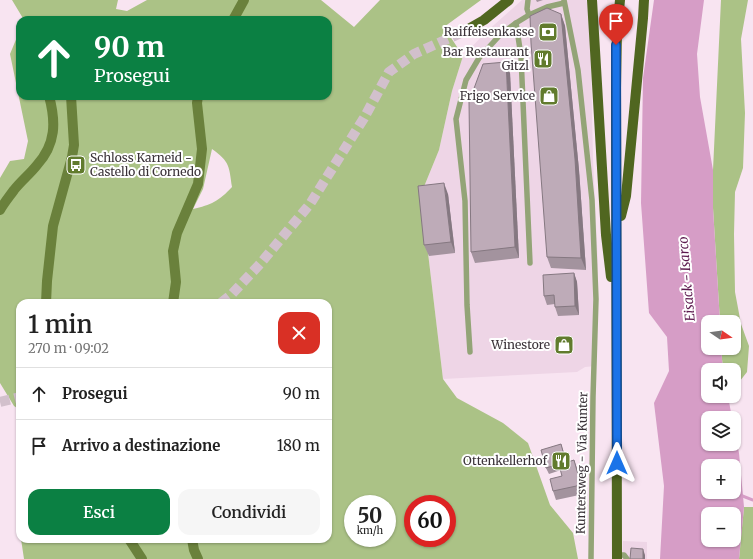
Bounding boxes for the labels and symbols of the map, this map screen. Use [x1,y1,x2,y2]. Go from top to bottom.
pin [599,4,633,45]
bank icon: Raiffeisenkasse [537,21,559,43]
place label: Raiffeisenkasse [444,24,534,39]
place label: Bar Restaurant Gitzl [443,44,529,73]
restaurant icon: Bar Restaurant Gitzl [532,48,554,70]
shop icon: Frigo Service [538,85,560,107]
place label: Frigo Service [460,88,535,103]
place label: Schloss Karneid - Castello di Cornedo [90,150,201,179]
bus stop icon: Schloss Karneid - Castello di Cornedo [65,154,87,176]
water label: Eisack - Isarco [674,236,699,322]
north arrow [701,315,741,355]
shop icon: Winestore [553,334,575,356]
place label: Winestore [490,337,550,352]
street label: Kuntersweg - Via Kunter [573,391,590,534]
position arrow [596,442,638,484]
restaurant icon: Ottenkellerhof [550,450,572,472]
place label: Ottenkellerhof [463,453,547,468]
speed limit sign: 60 [404,495,456,547]

